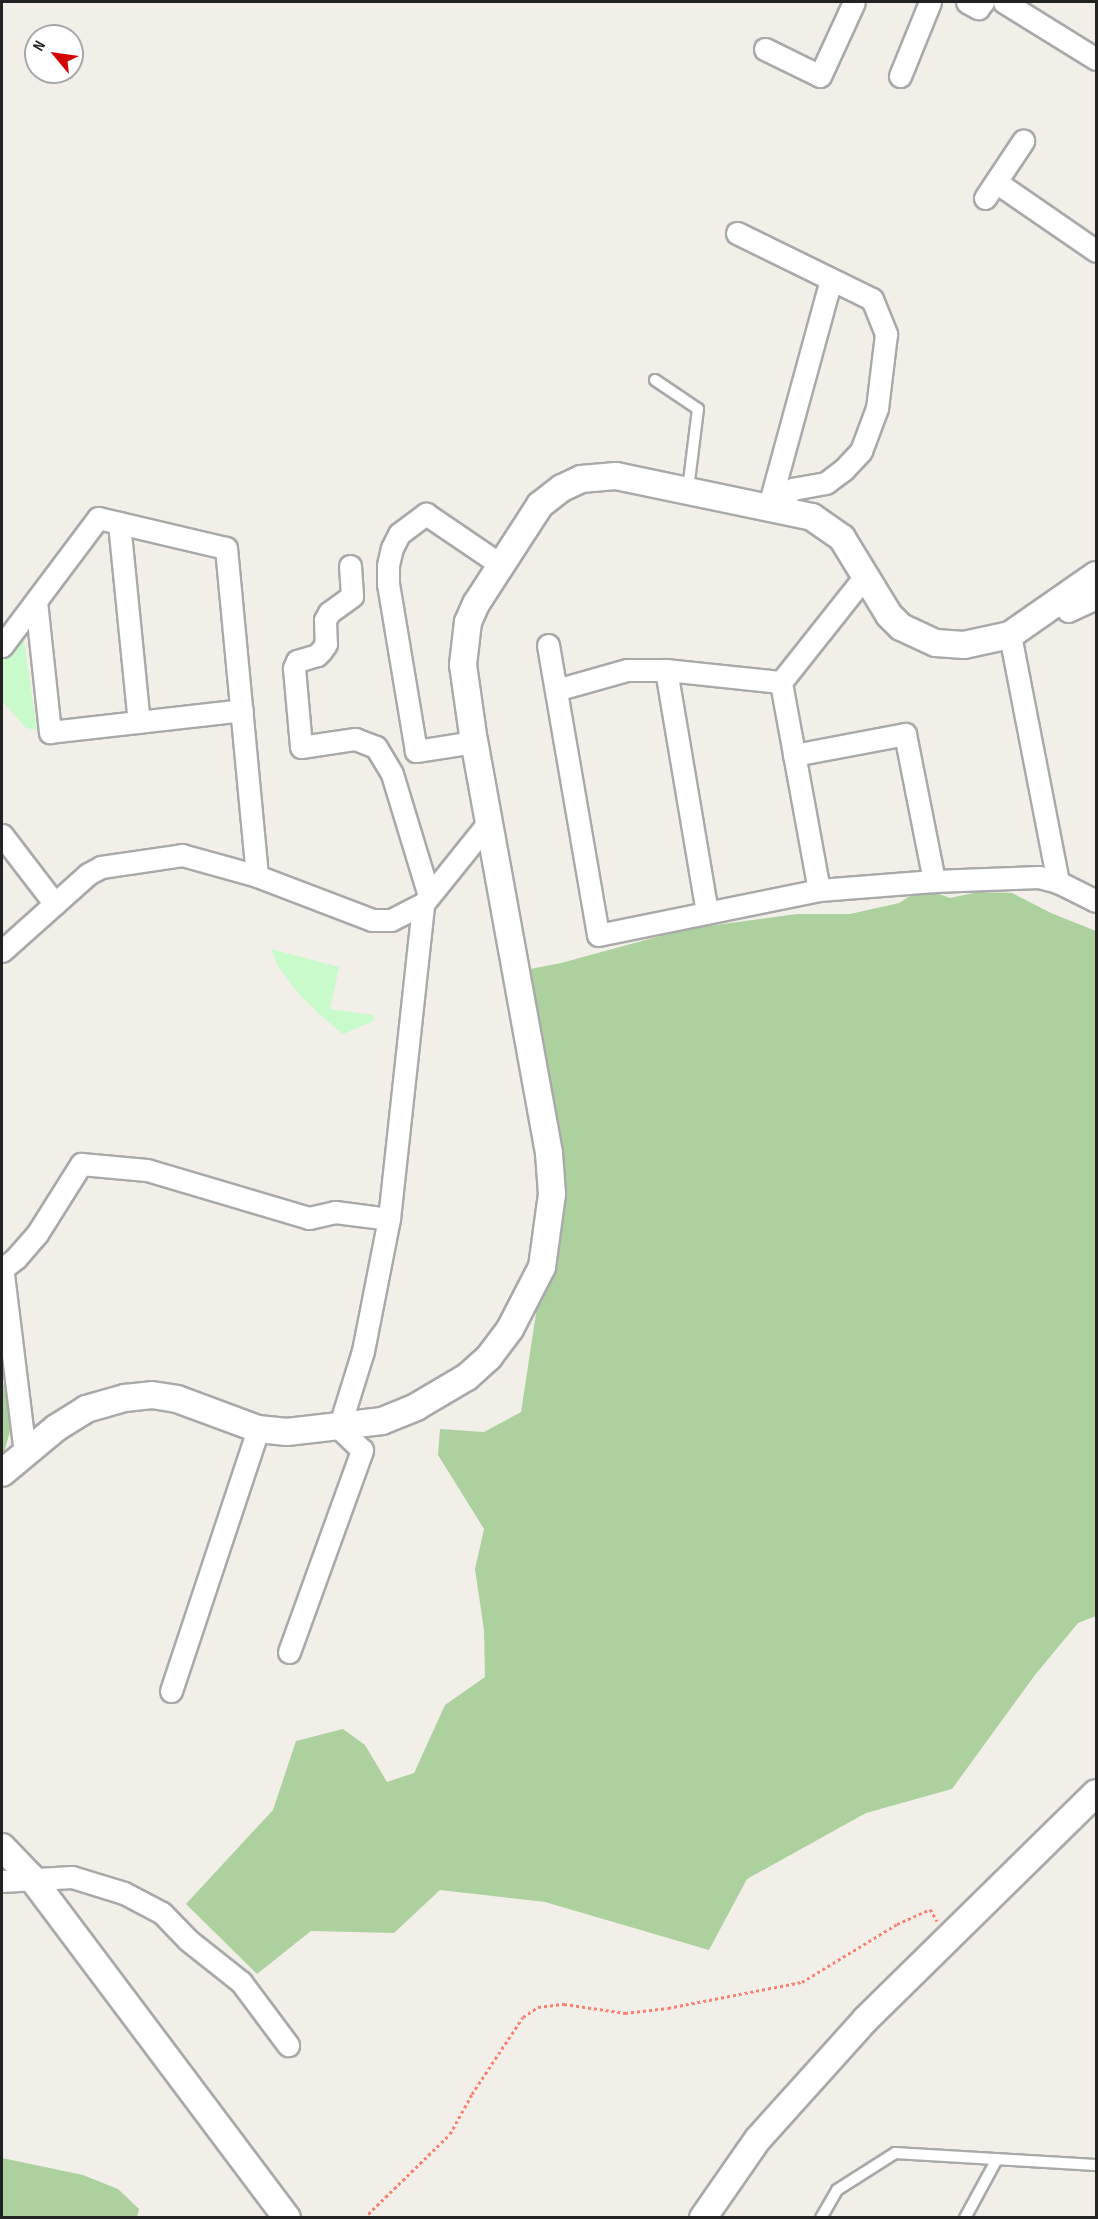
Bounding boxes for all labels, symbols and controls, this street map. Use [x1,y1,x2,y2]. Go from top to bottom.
north arrow [24,24,84,84]
text: N [29,38,50,54]

